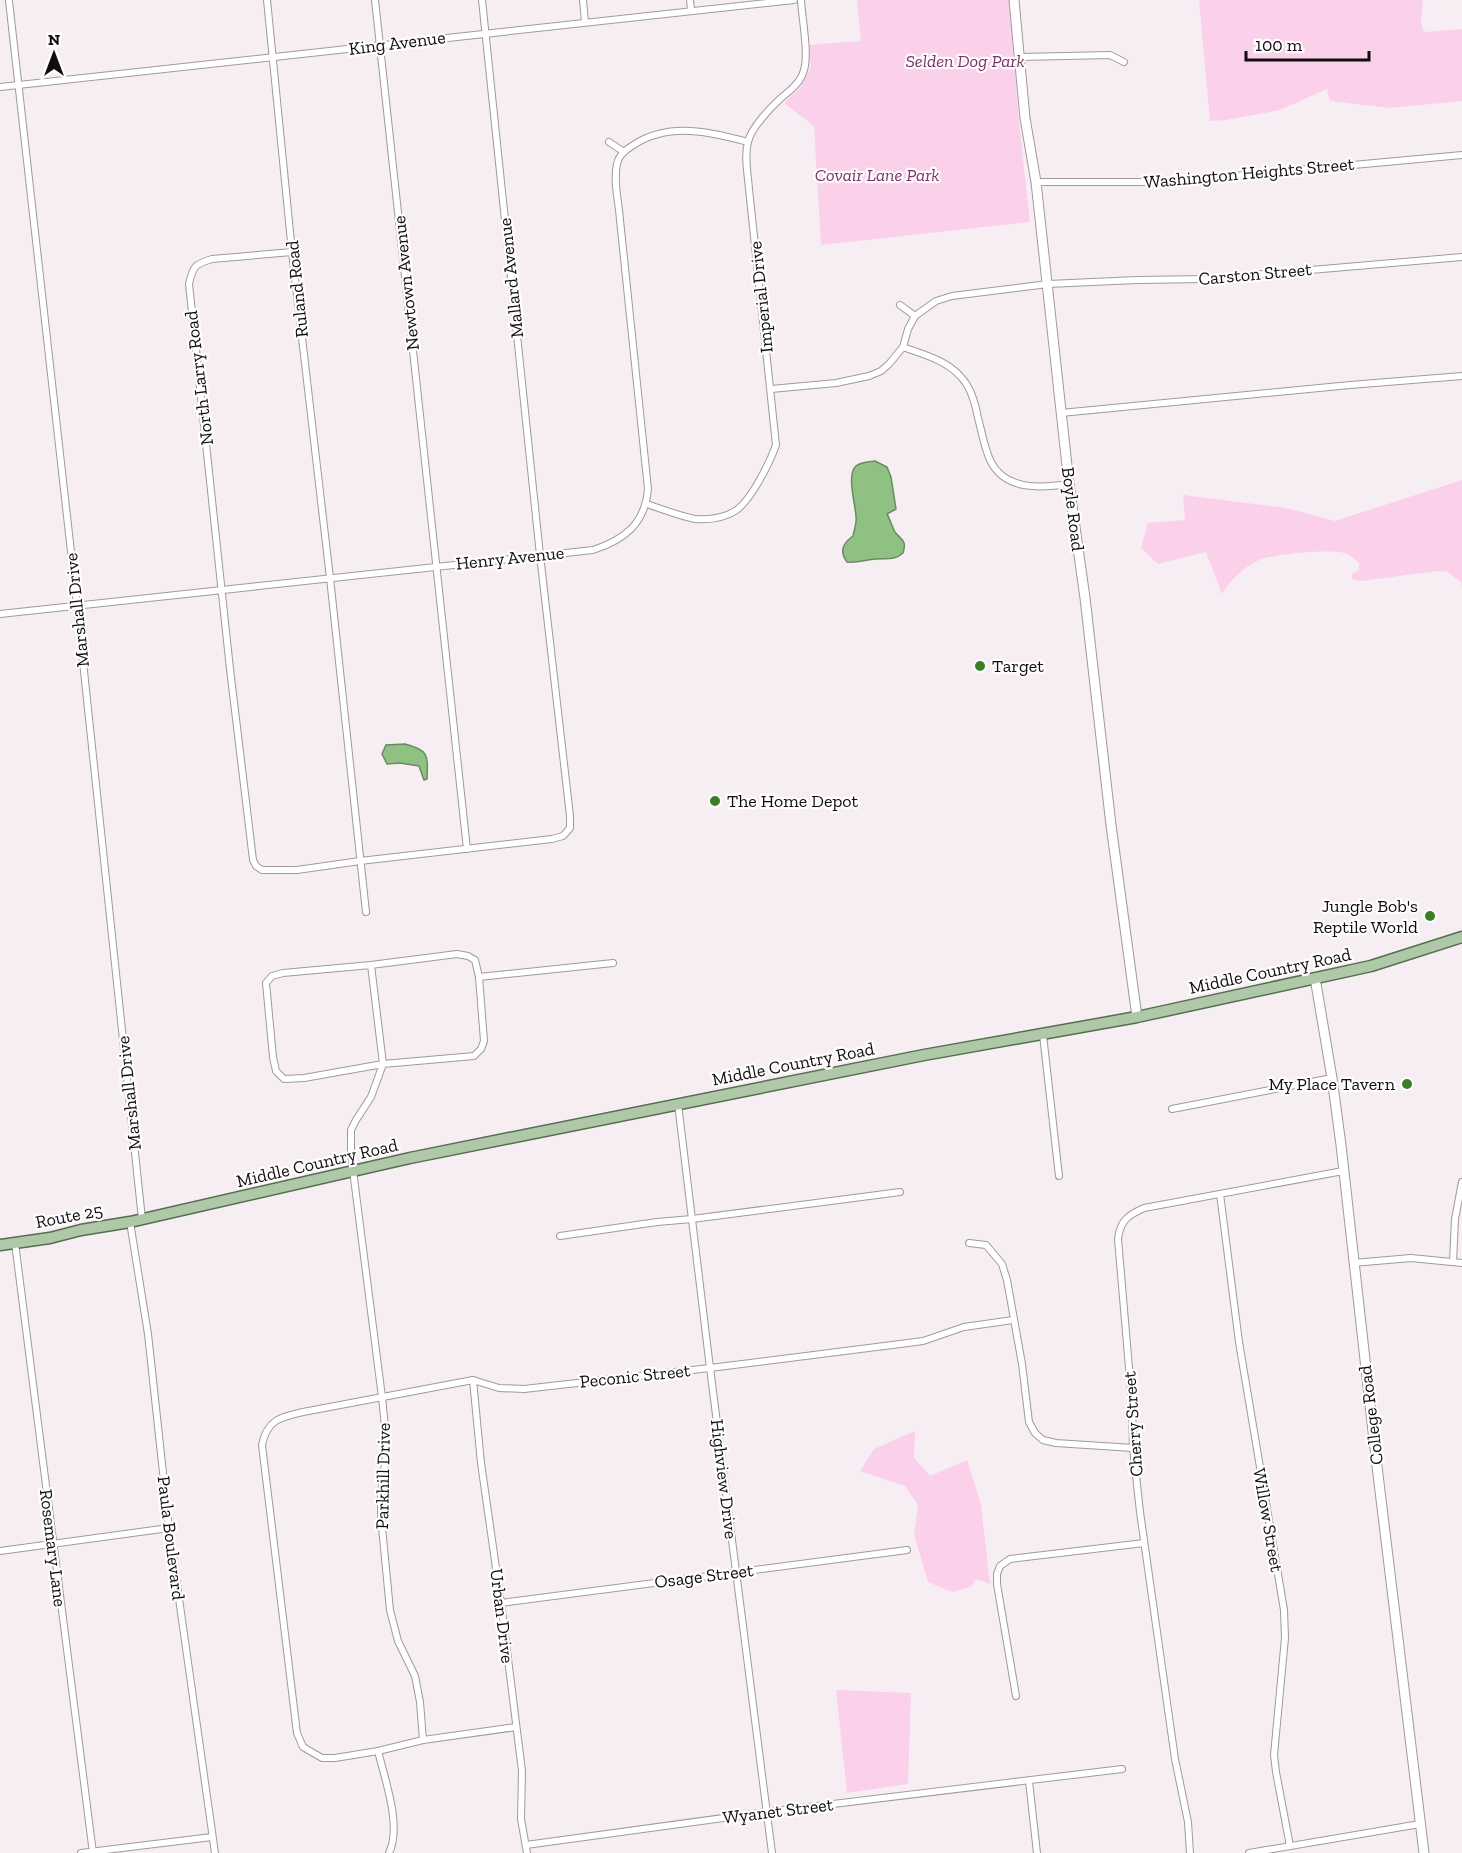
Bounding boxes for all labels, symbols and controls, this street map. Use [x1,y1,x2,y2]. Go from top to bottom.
north arrow [24,24,84,84]
scale bar [1246,24,1369,62]
street label: King Avenue [347,26,447,60]
text: N [48,30,60,49]
text: 100 m [1255,34,1303,56]
park label: Selden Dog Park [905,50,1025,72]
street label: Washington Heights Street [1143,153,1355,193]
park label: Covair Lane Park [815,164,939,186]
street label: Newtown Avenue [388,215,424,351]
street label: Mallard Avenue [494,217,528,339]
street label: Ruland Road [281,239,313,339]
street label: Imperial Drive [744,240,778,354]
street label: Carston Street [1197,258,1313,290]
street label: North Larry Road [180,309,218,447]
street label: Boyle Road [1057,466,1089,553]
street label: Henry Avenue [455,541,565,575]
street label: Marshall Drive [60,552,94,668]
place label: Target [992,655,1044,677]
marker: Target [973,659,987,673]
place label: The Home Depot [727,790,859,812]
marker: The Home Depot [708,794,722,808]
place label: Jungle Bob's Reptile World [1313,895,1418,938]
marker: Jungle Bob's Reptile World [1423,909,1437,923]
street label: Middle Country Road [1187,943,1353,999]
street label: Marshall Drive [112,1035,146,1151]
street label: Middle Country Road [710,1037,876,1091]
place label: My Place Tavern [1268,1073,1396,1095]
marker: My Place Tavern [1400,1077,1414,1091]
street label: Middle Country Road [234,1134,400,1192]
street label: Route 25 [34,1199,104,1233]
street label: Peconic Street [579,1359,692,1393]
street label: College Road [1354,1364,1388,1466]
street label: Cherry Street [1118,1370,1148,1477]
street label: Highview Drive [706,1418,742,1540]
street label: Parkhill Drive [371,1422,395,1530]
street label: Willow Street [1248,1466,1288,1574]
street label: Paula Boulevard [152,1475,190,1601]
street label: Rosemary Lane [35,1488,71,1608]
street label: Osage Street [653,1559,755,1593]
street label: Urban Drive [485,1567,519,1665]
street label: Wyanet Street [722,1793,835,1829]

